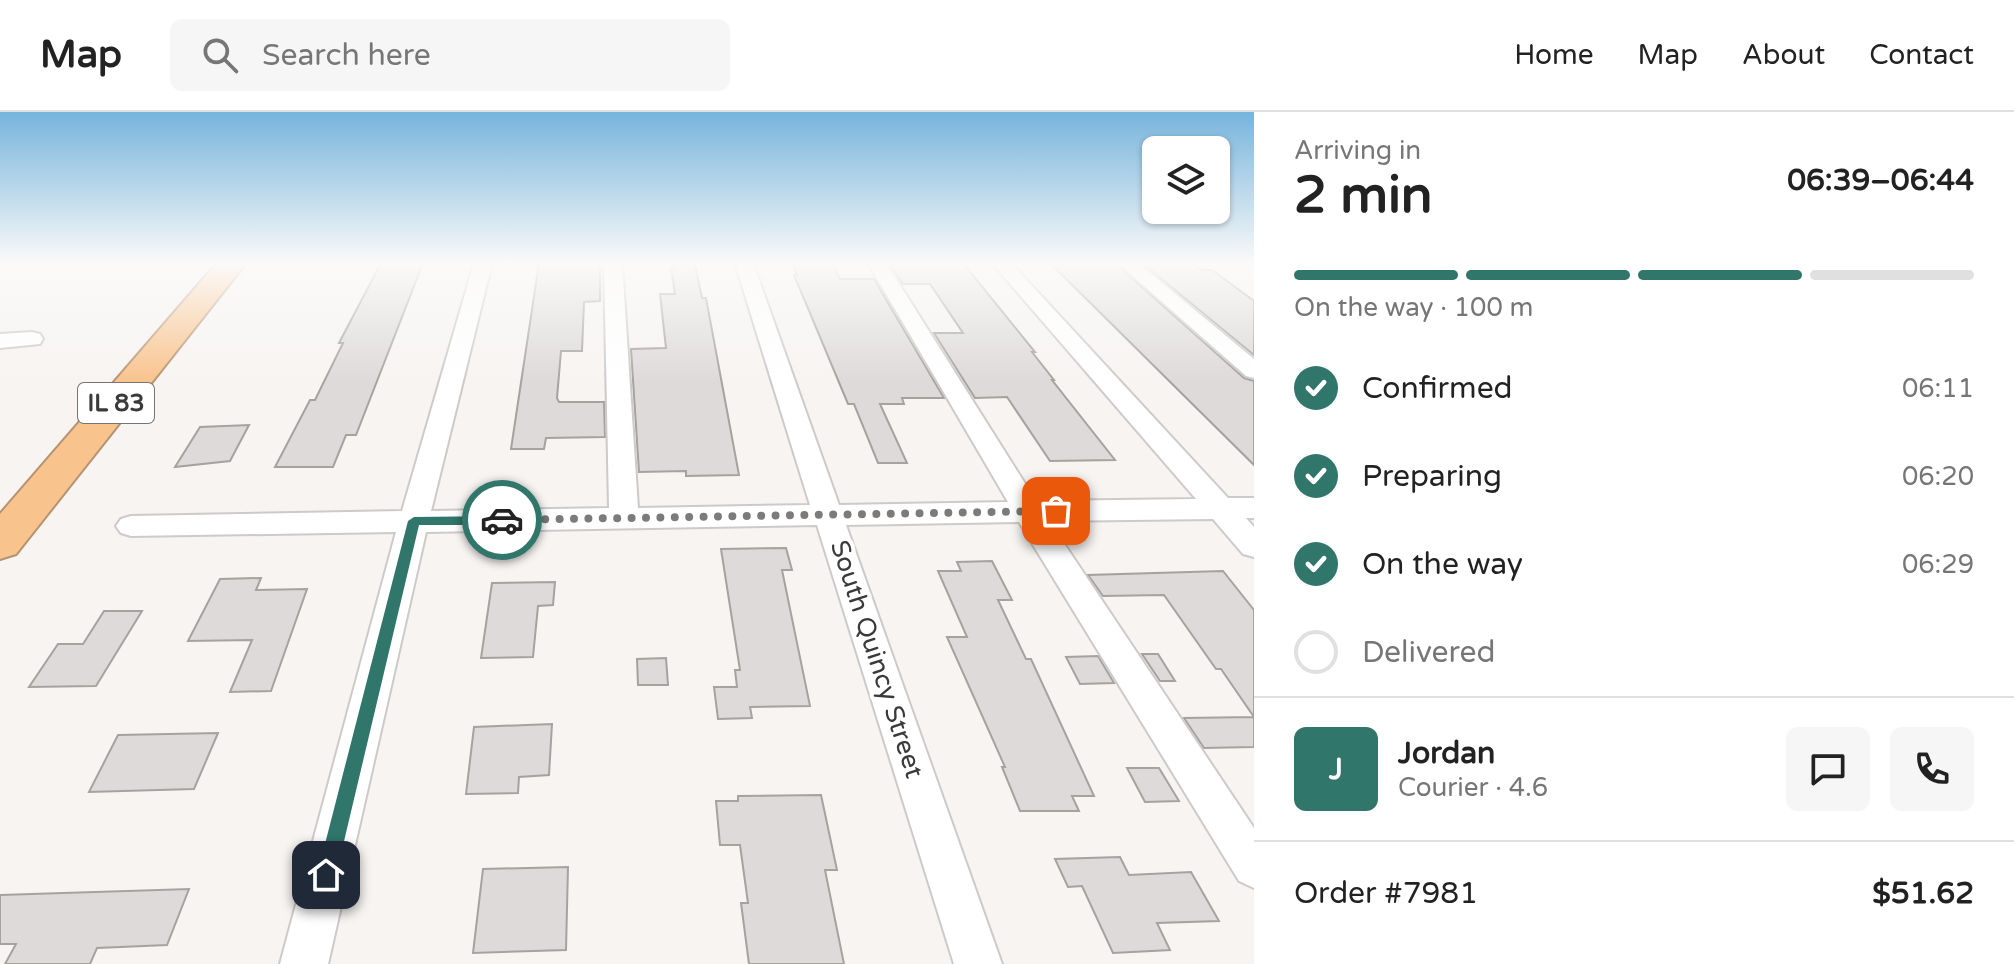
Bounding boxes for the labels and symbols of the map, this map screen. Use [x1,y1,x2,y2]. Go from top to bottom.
road number: IL 83 [78,383,154,423]
pin [1022,477,1090,545]
courier [462,480,542,560]
street label: South Quincy Street [824,536,930,782]
pin [292,841,360,909]

